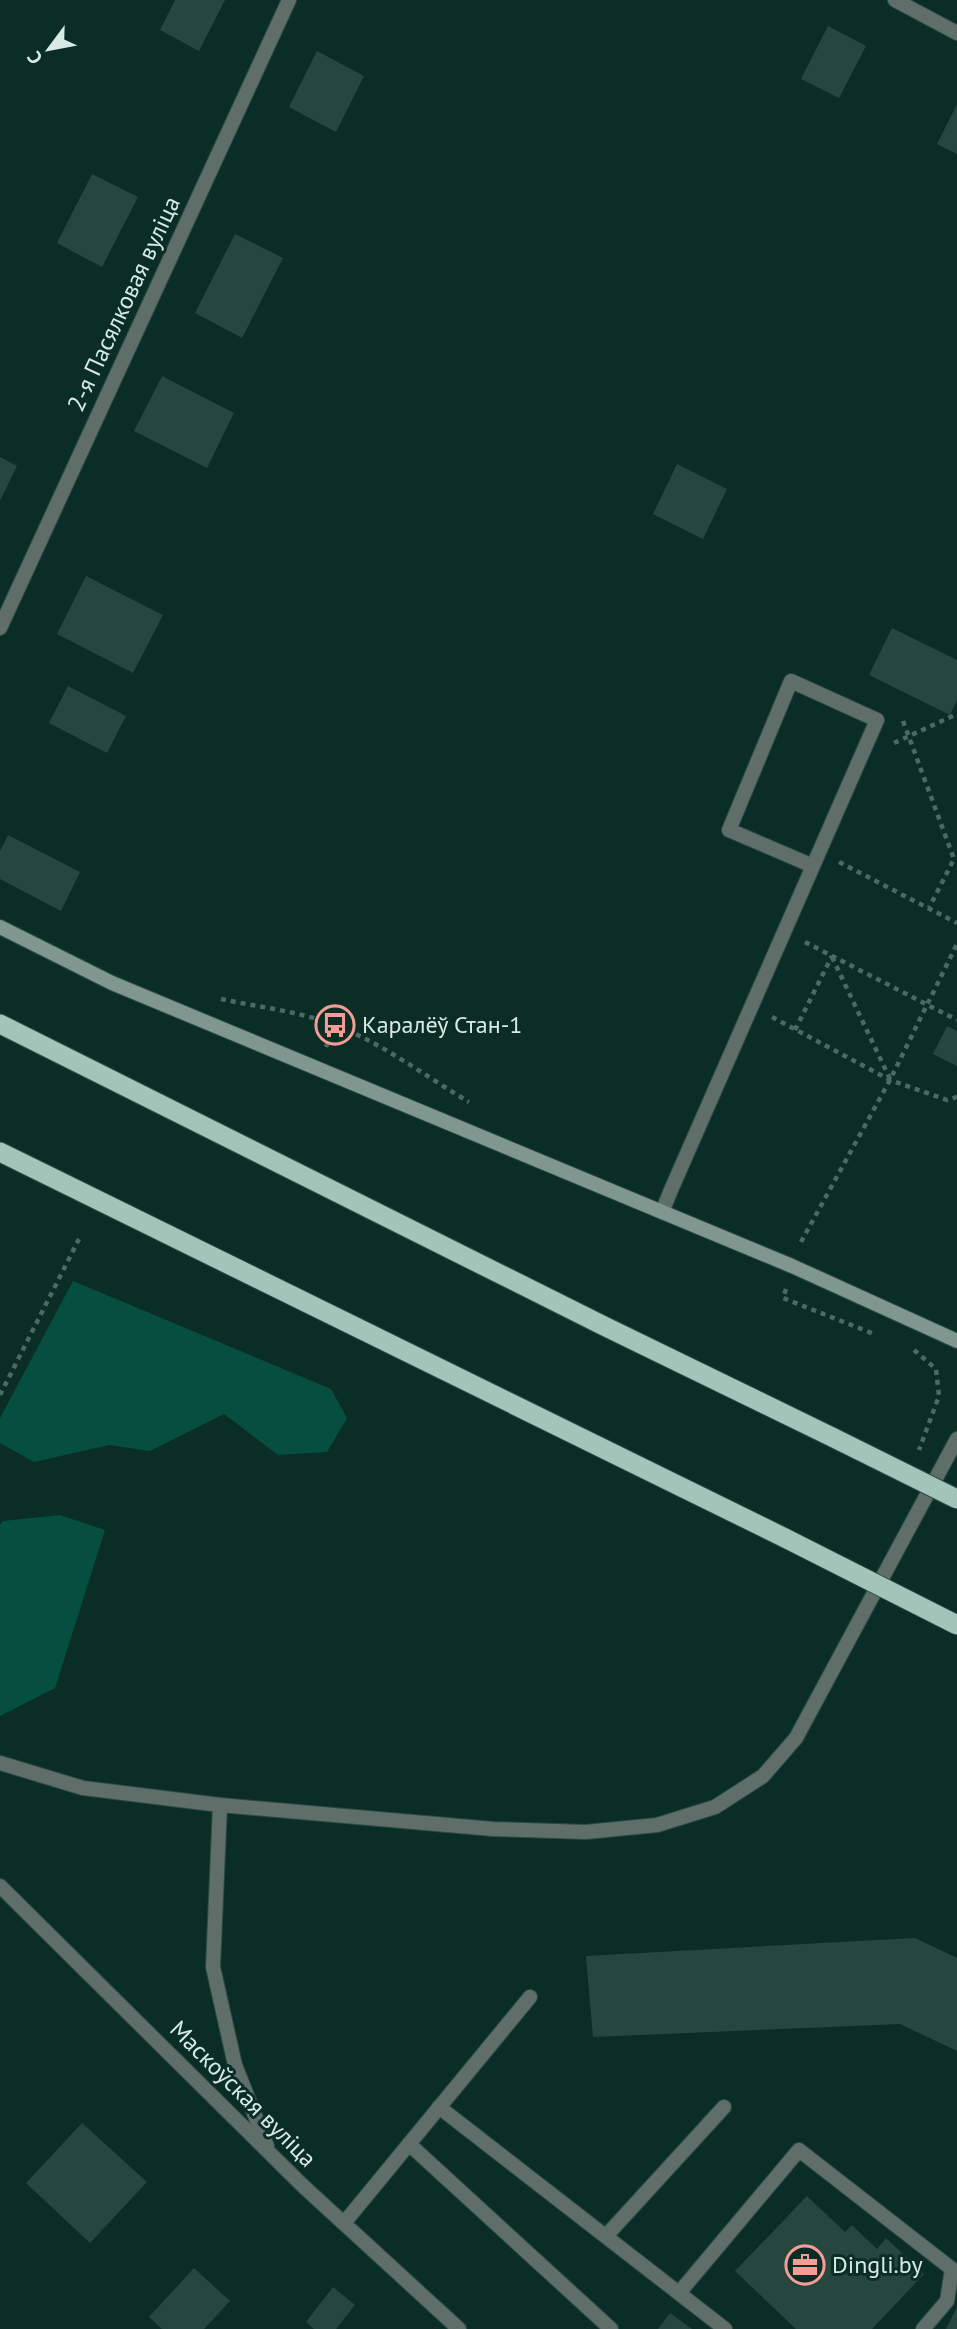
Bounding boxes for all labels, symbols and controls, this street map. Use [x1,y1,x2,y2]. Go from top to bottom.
north arrow [14,14,84,84]
text: С [21,47,48,69]
street label: 2-я Пасялковая вуліца [60,191,187,416]
bus stop icon: Каралёў Стан-1 [314,1004,356,1046]
place label: Каралёў Стан-1 [362,1009,522,1040]
street label: Маскоўская вуліца [163,2014,323,2174]
office icon: Dingli.by [784,2244,826,2286]
place label: Dingli.by [832,2249,923,2280]

